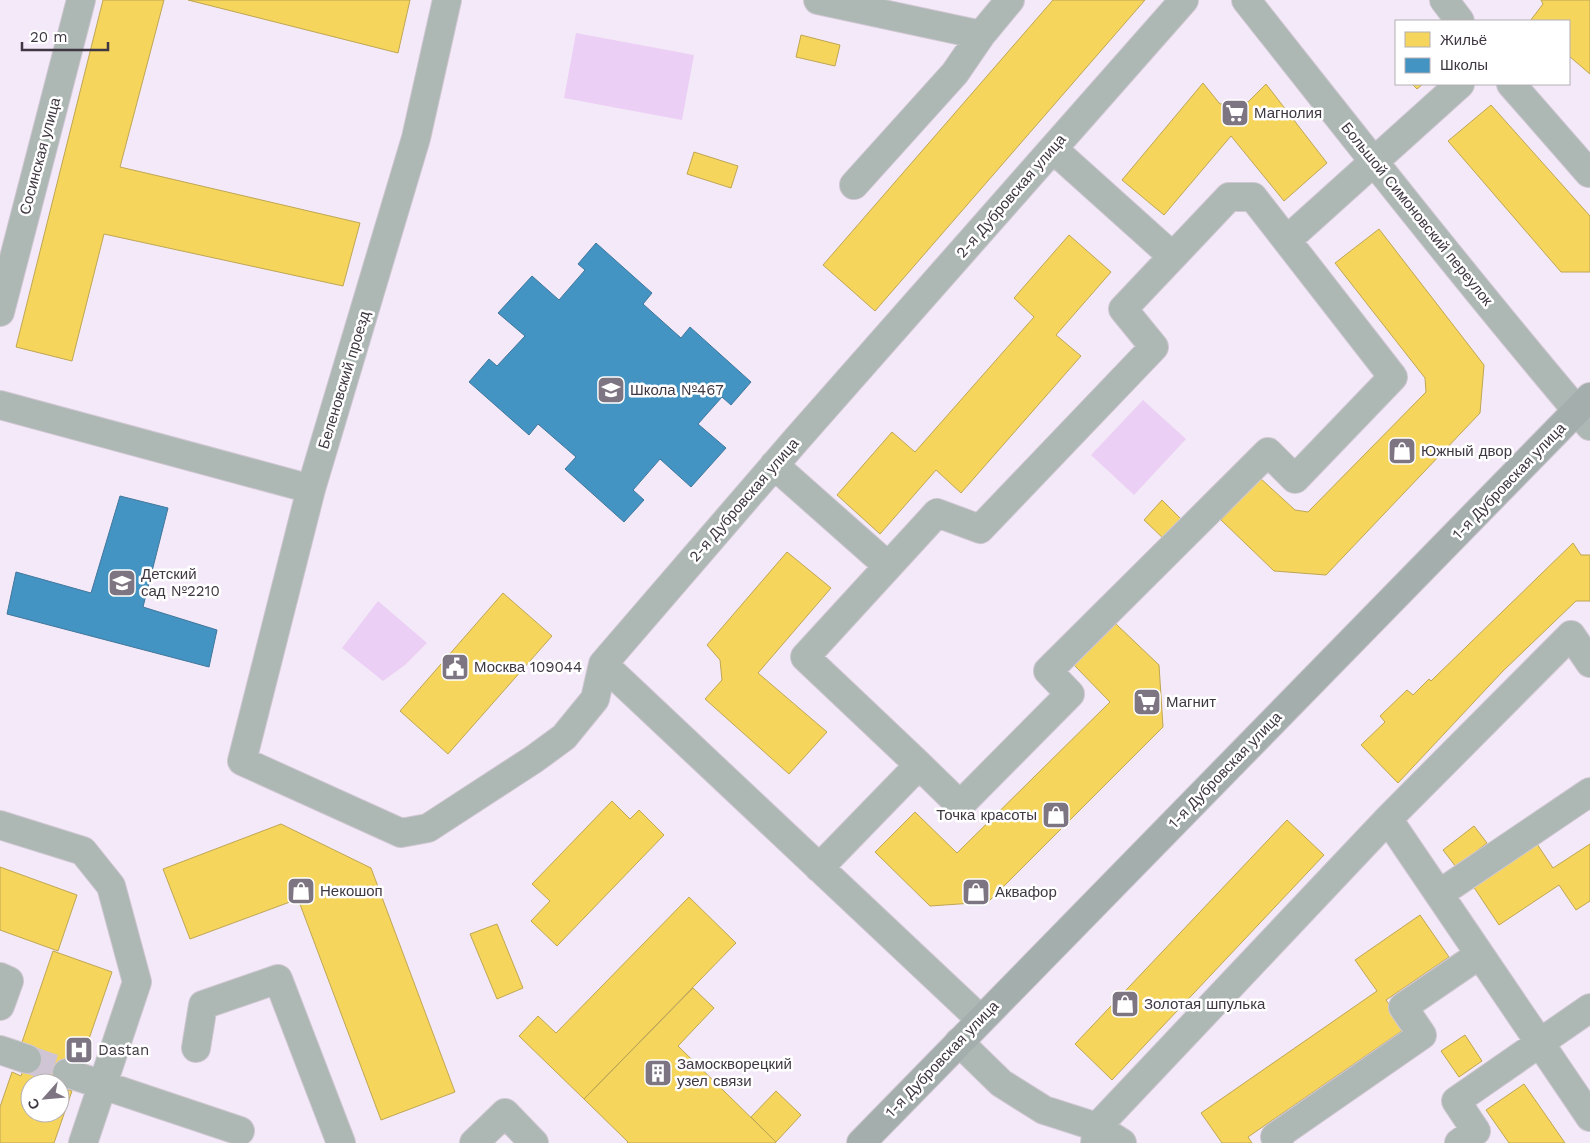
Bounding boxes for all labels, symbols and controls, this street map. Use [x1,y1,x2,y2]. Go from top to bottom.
scale bar [22,20,109,52]
legend [1395,20,1570,85]
text: 20 m [30,28,68,46]
text: Жильё [1440,31,1487,49]
text: Школы [1440,56,1488,74]
street label: Сосинская улица [16,95,64,217]
supermarket icon: Магнолия [1220,98,1250,128]
place label: Магнолия [1254,104,1322,122]
street label: Большой Симоновский переулок [1337,119,1497,310]
street label: 2-я Дубровская улица [952,130,1070,261]
street label: Беленовский проезд [314,309,374,451]
school or university icon: Школа №467 [596,375,626,405]
place label: Школа №467 [630,381,724,399]
street label: 1-я Дубровская улица [1449,418,1570,543]
street label: 2-я Дубровская улица [685,434,803,565]
shop icon: Южный двор [1387,436,1417,466]
place label: Южный двор [1421,442,1512,460]
place label: Детский сад №2210 [141,565,220,600]
school or university icon: Детский сад №2210 [107,568,137,598]
public building icon: Москва 109044 [440,652,470,682]
place label: Москва 109044 [474,658,582,676]
supermarket icon: Магнит [1132,687,1162,717]
place label: Магнит [1166,693,1216,711]
street label: 1-я Дубровская улица [1165,707,1286,832]
shop icon: Точка красоты [1041,800,1071,830]
place label: Точка красоты [936,806,1037,824]
shop icon: Некошоп [286,876,316,906]
shop icon: Аквафор [961,877,991,907]
place label: Некошоп [320,882,383,900]
place label: Аквафор [995,883,1057,901]
shop icon: Золотая шпулька [1110,989,1140,1019]
place label: Золотая шпулька [1144,995,1266,1013]
street label: 1-я Дубровская улица [882,996,1003,1121]
hospital icon: Dastan [64,1035,94,1065]
place label: Dastan [98,1041,149,1059]
place label: Замоскворецкий узел связи [677,1055,792,1090]
building icon: Замоскворецкий узел связи [643,1058,673,1088]
north arrow [20,1073,70,1123]
text: С [24,1096,43,1112]

